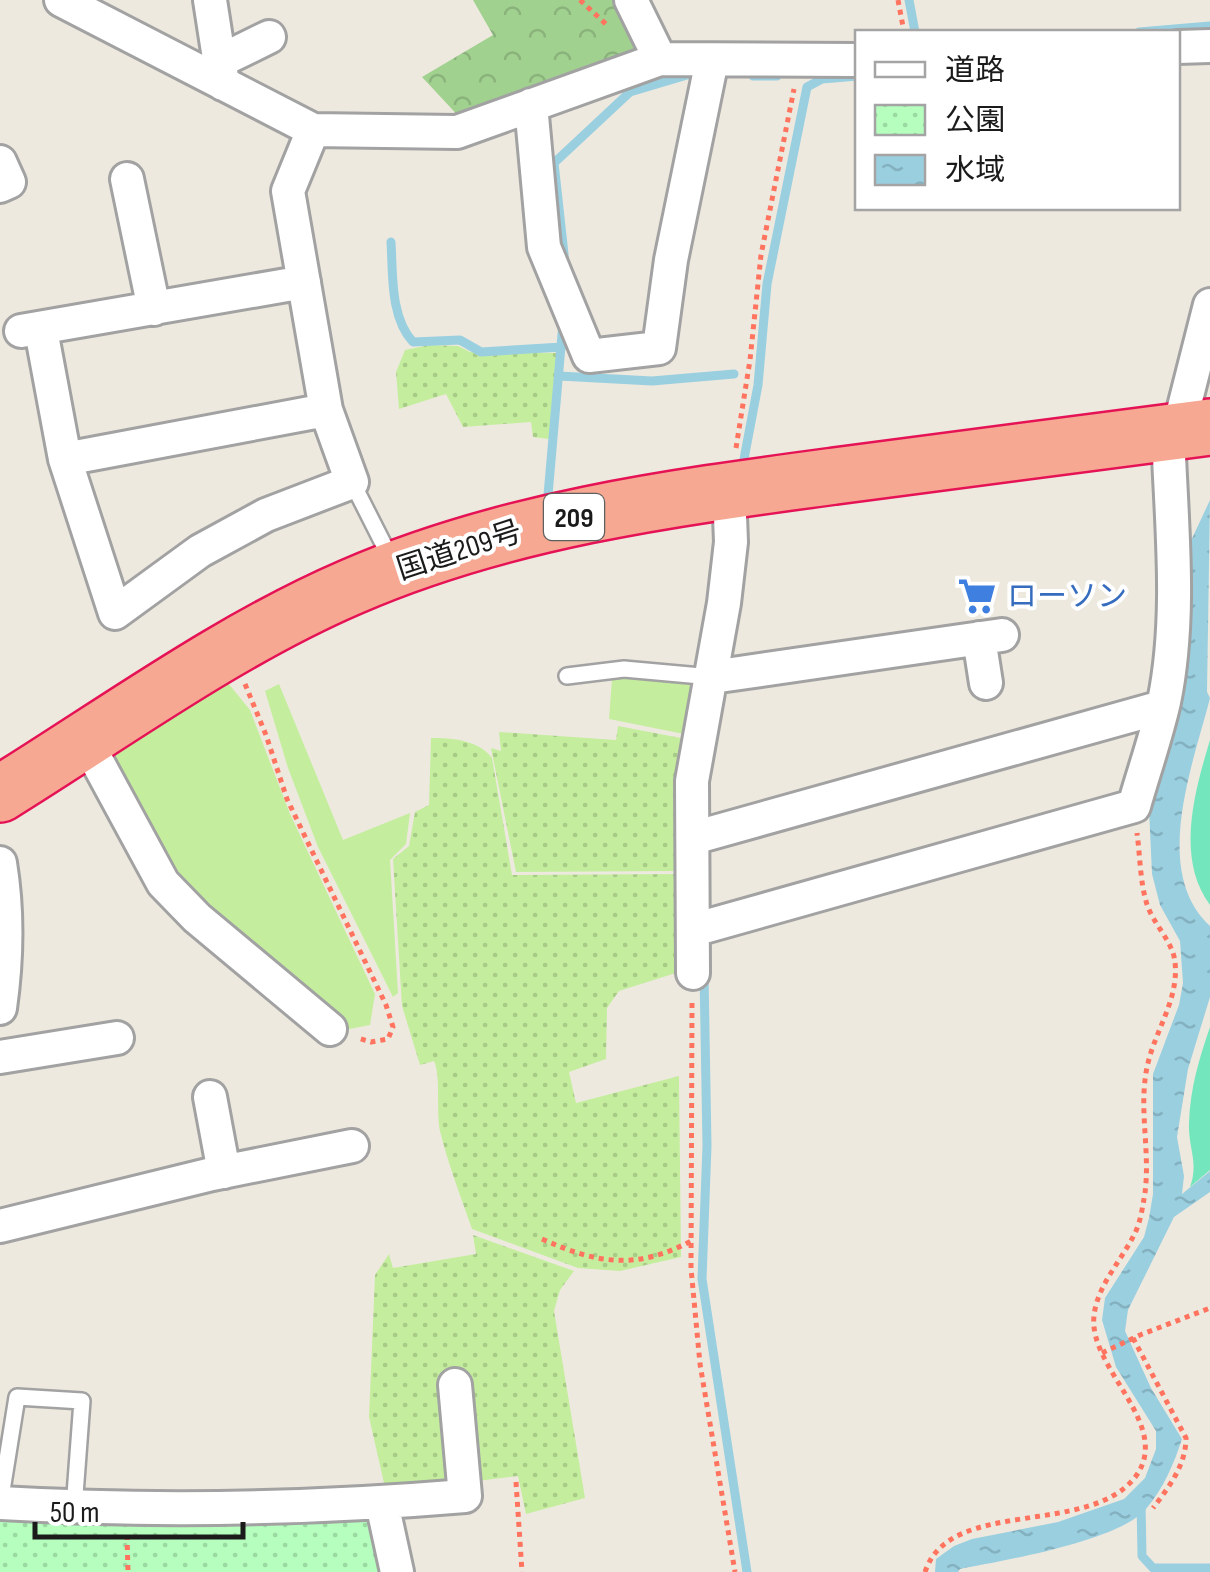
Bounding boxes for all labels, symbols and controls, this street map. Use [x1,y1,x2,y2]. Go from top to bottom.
legend [855,30,1180,210]
text: 道路 [945,53,1005,89]
text: 公園 [945,103,1005,139]
text: 水域 [945,153,1005,189]
road number: 209 [544,494,604,540]
street label: 国道209号 [392,514,526,588]
supermarket icon: ローソン [956,575,998,617]
place label: ローソン [1007,579,1127,615]
scale bar [35,1477,242,1539]
text: 50 m [50,1495,99,1531]

